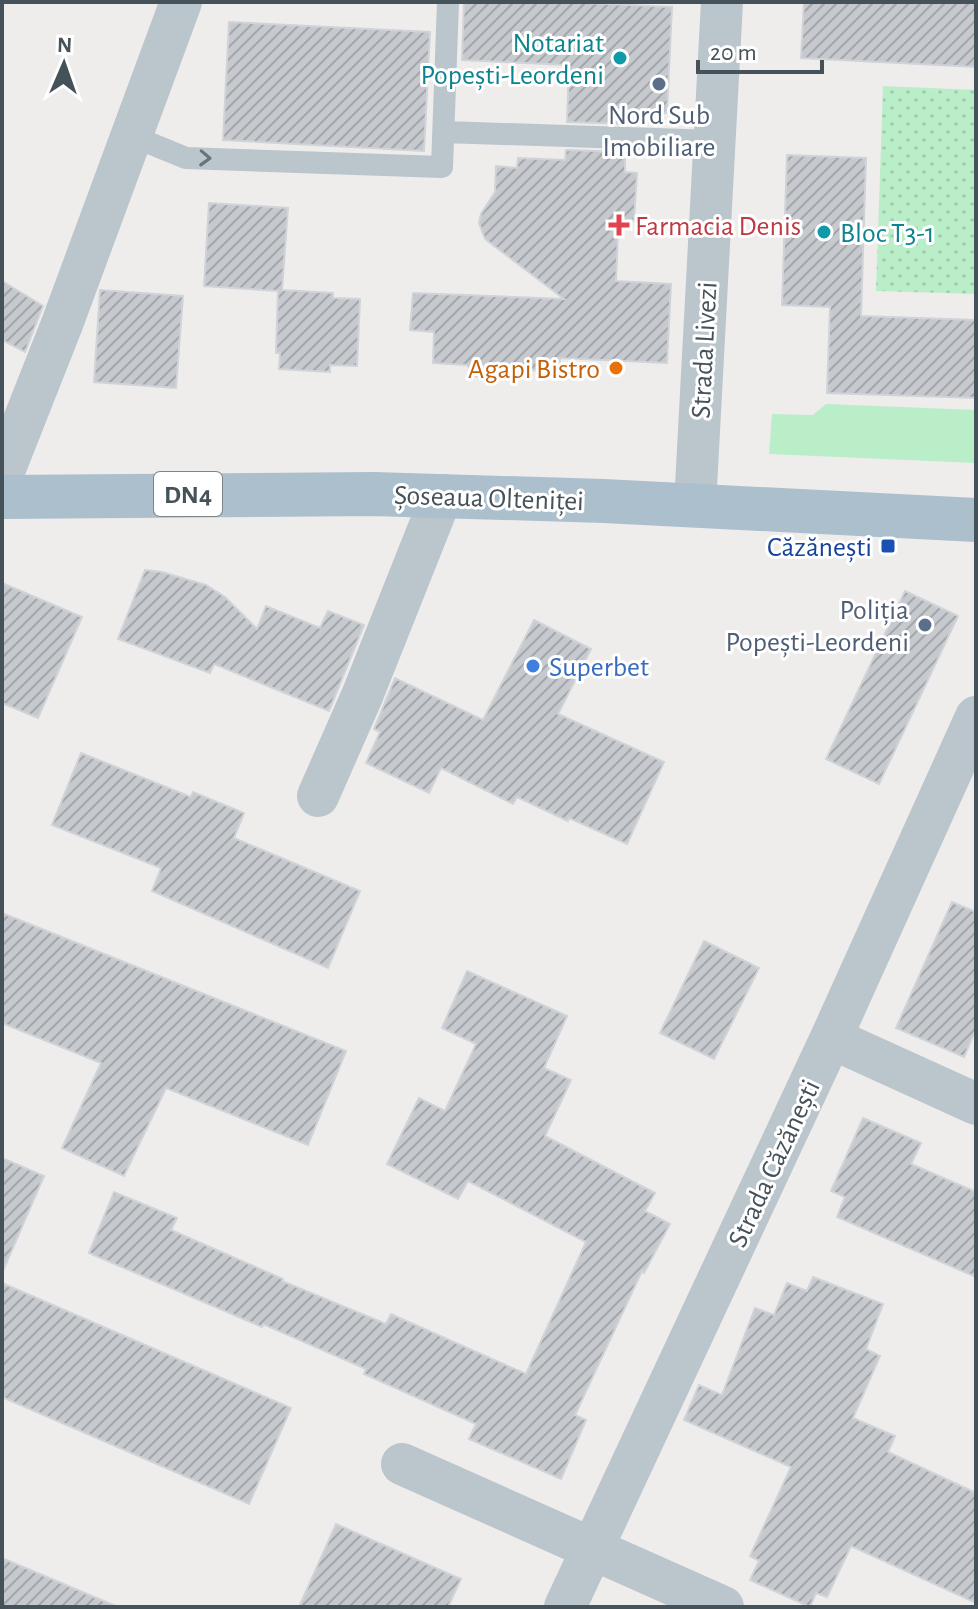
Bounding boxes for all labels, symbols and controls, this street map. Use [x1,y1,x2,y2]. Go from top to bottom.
north arrow [24,24,104,104]
scale bar [698,24,822,74]
place label: Notariat Popești-Leordeni [421,30,604,91]
text: N [57,34,73,56]
text: 20 m [710,41,757,65]
marker: Notariat Popești-Leordeni [611,49,629,67]
marker: Nord Sub Imobiliare [650,75,668,93]
place label: Nord Sub Imobiliare [603,102,715,162]
one-way arrow [199,150,212,167]
place label: Farmacia Denis [635,213,801,241]
marker: Farmacia Denis [610,216,628,234]
place label: Bloc T3-1 [840,220,935,248]
marker: Bloc T3-1 [815,223,833,241]
street label: Strada Livezi [687,281,723,419]
place label: Agapi Bistro [468,356,600,384]
marker: Agapi Bistro [607,359,625,377]
road number: DN4 [154,472,222,516]
street label: Șoseaua Olteniței [393,482,584,517]
place label: Căzănești [767,534,872,563]
marker: Căzănești [879,537,897,555]
place label: Poliția Popești-Leordeni [726,597,909,658]
marker: Poliția Popești-Leordeni [916,616,934,634]
place label: Superbet [549,654,649,682]
marker: Superbet [524,657,542,675]
street label: Strada Căzănești [724,1076,827,1252]

